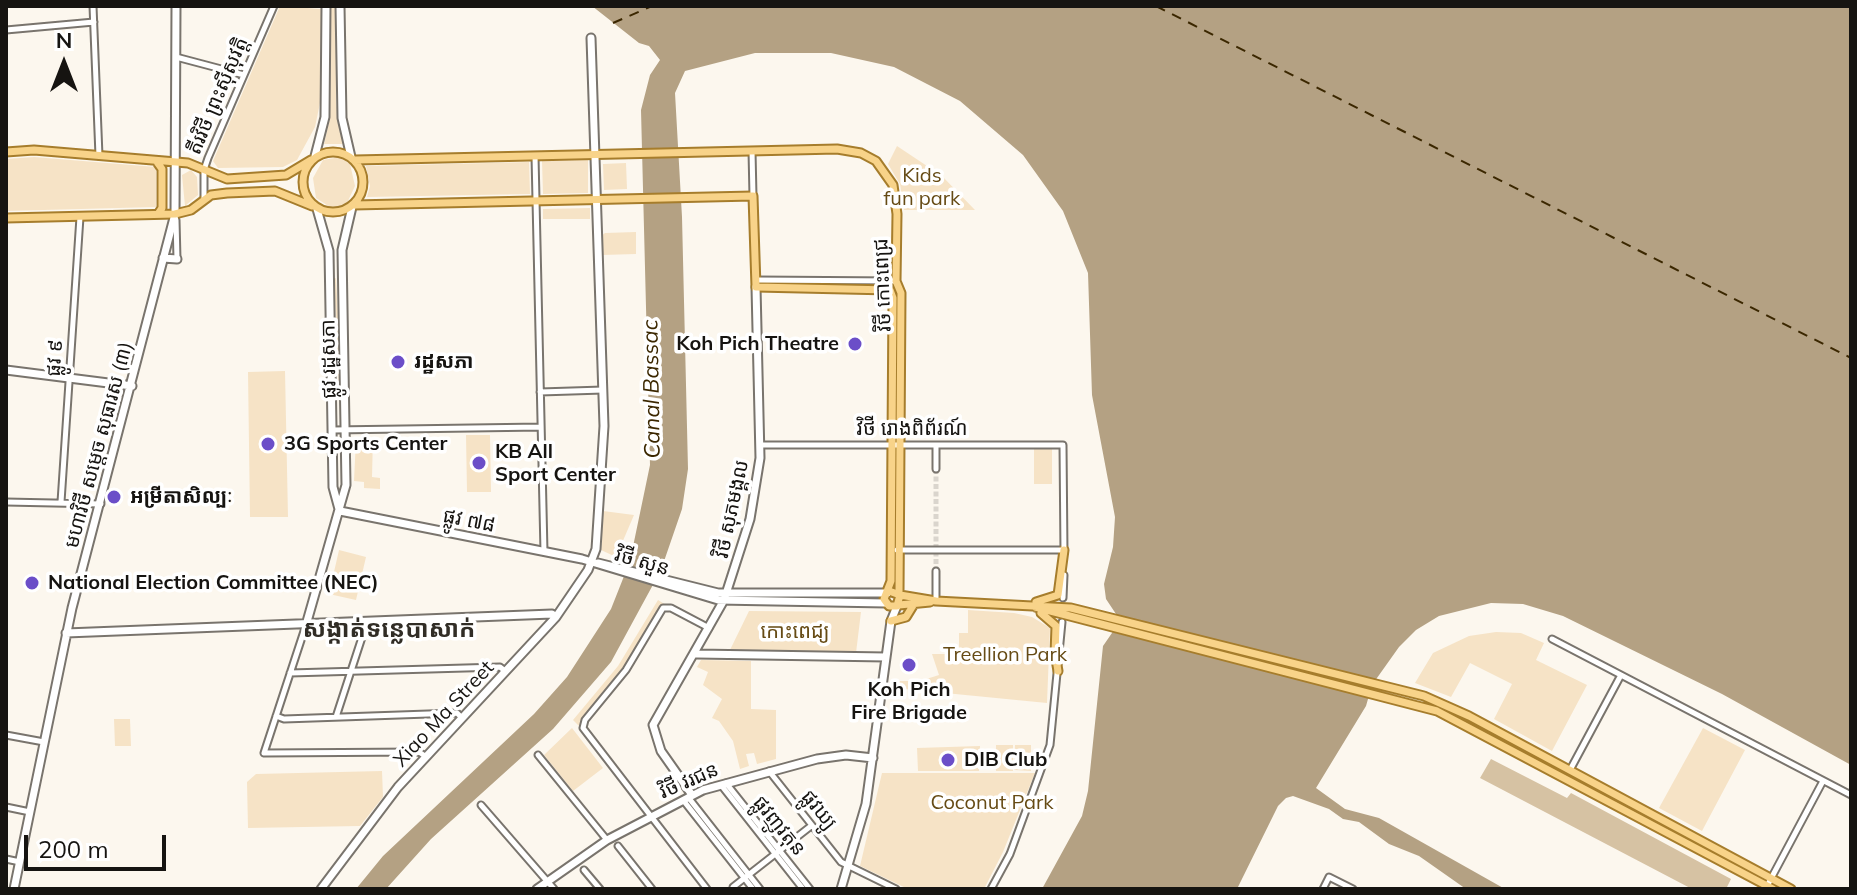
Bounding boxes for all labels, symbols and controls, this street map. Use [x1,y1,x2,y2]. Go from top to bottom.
north arrow [24,24,104,104]
text: N [56,26,72,54]
street label: តីរវិថី ព្រះស៊ីសុវត្តិ [182,34,254,158]
park label: Kids fun park [884,164,960,211]
street label: វិថី កោះពេជ្រ [869,238,897,332]
street label: ផ្លូវ រដ្ឋសភា [316,319,342,399]
water label: Canal Bassac [638,319,666,459]
place label: Koh Pich Theatre [676,332,839,356]
marker: Koh Pich Theatre [846,335,864,353]
street label: ផ្លូវ ៩ [42,339,68,377]
street label: មហាវិថី សម្តេច សុធារស (៣) [60,339,138,551]
place label: រដ្ឋសភា [414,350,474,374]
marker: រដ្ឋសភា [389,353,407,371]
street label: វិថី រោងពិព័រណ៍ [856,417,968,441]
place label: 3G Sports Center [284,432,447,456]
marker: 3G Sports Center [259,435,277,453]
place label: KB All Sport Center [495,440,616,487]
marker: KB All Sport Center [470,454,488,472]
street label: វិថី សុភមង្គល [710,458,754,560]
place label: អម្រីតាសិល្បៈ [130,485,233,509]
marker: អម្រីតាសិល្បៈ [105,488,123,506]
street label: ផ្លូវ ៧៨ [441,504,497,538]
street label: វិថី សួន [612,543,672,581]
place label: National Election Committee (NEC) [48,571,379,595]
marker: National Election Committee (NEC) [23,574,41,592]
district label: សង្កាត់ទន្លេបាសាក់ [303,616,475,644]
park label: កោះពេជ្យ [760,620,830,644]
park label: Treellion Park [943,643,1067,667]
street label: Xiao Ma Street [389,656,499,772]
marker: Koh Pich Fire Brigade [900,656,918,674]
place label: Koh Pich Fire Brigade [851,678,967,725]
place label: DIB Club [964,748,1047,772]
marker: DIB Club [939,751,957,769]
street label: វិថី វរជន [656,758,722,804]
street label: ផ្លូវឃ្យូ [796,785,842,835]
street label: ផ្លូវញូវតុន [748,791,810,861]
park label: Coconut Park [930,791,1054,815]
scale bar [28,819,170,869]
text: 200 m [38,834,109,864]

